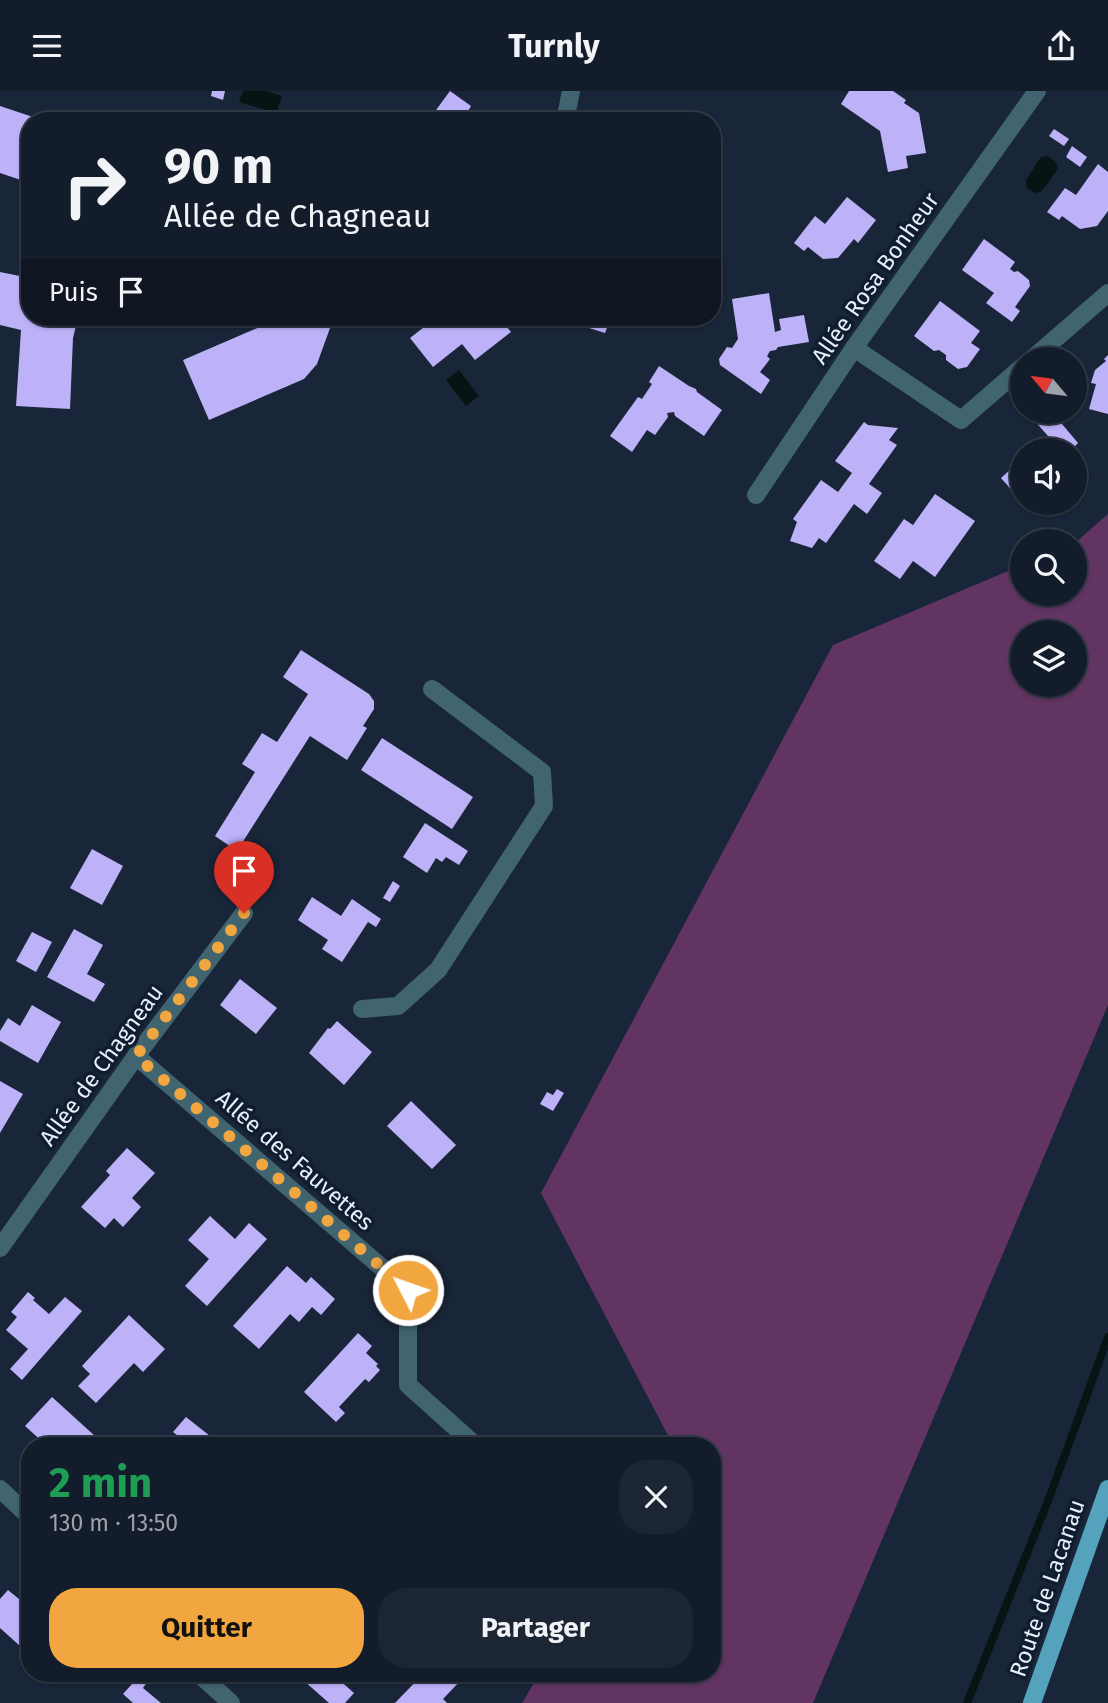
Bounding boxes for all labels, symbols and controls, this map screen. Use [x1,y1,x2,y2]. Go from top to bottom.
icon: menu [28,27,66,65]
text: Turnly [508,27,600,65]
icon: share [1042,27,1080,65]
text: 90 m [164,137,273,196]
icon: right [49,140,140,231]
street label: Allée Rosa Bonheur [805,187,945,369]
text: Allée de Chagneau [164,197,431,235]
icon: arrive [112,273,150,311]
text: Puis [49,277,98,308]
north arrow [1010,347,1087,423]
map controls [1010,347,1087,697]
button: sound [1010,438,1087,515]
button: search [1010,529,1087,606]
button: layers [1010,620,1087,697]
pin [214,841,274,913]
icon: arrive [225,852,263,890]
street label: Allée de Chagneau [33,979,169,1151]
street label: Allée des Fauvettes [210,1084,380,1236]
position arrow [371,1253,445,1327]
text: 2 min [49,1458,152,1508]
button: close [619,1460,693,1534]
street label: Route de Lacanau [1004,1496,1090,1680]
text: 130 m · 13:50 [49,1509,178,1537]
button: Quitter [49,1588,364,1668]
button: Partager [378,1588,693,1668]

